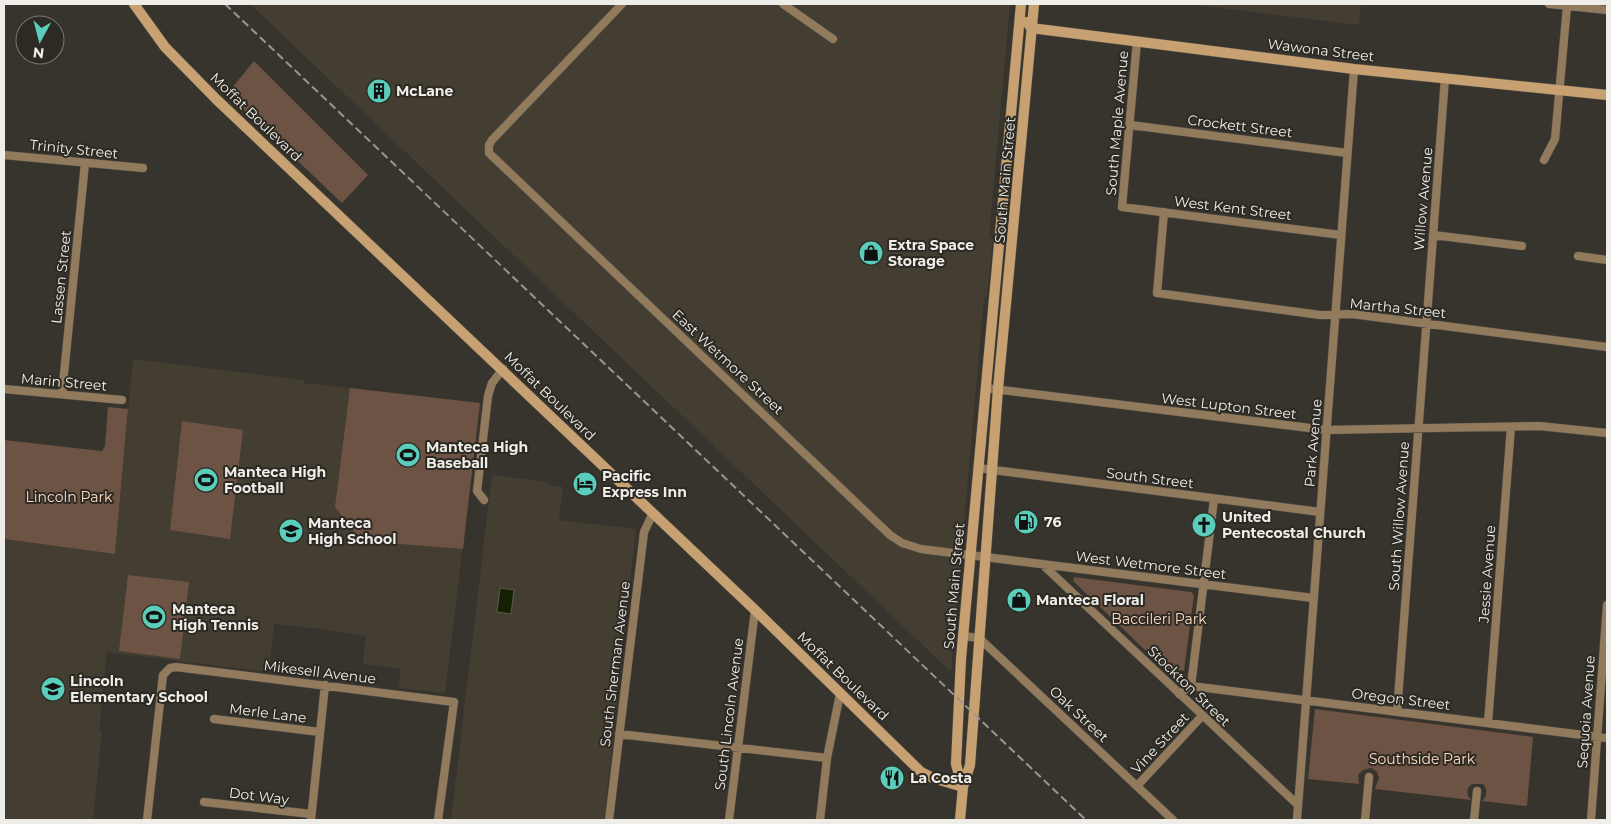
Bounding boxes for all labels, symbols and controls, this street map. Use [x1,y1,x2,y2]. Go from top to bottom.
north arrow [15,15,65,65]
street label: Wawona Street [1267,35,1376,66]
text: N [32,43,45,63]
street label: South Maple Avenue [1102,50,1132,196]
street label: Moffat Boulevard [206,69,306,165]
building icon: McLane [366,78,392,104]
place label: McLane [396,82,454,100]
street label: Crockett Street [1186,111,1294,141]
street label: South Main Street [991,116,1020,244]
street label: Trinity Street [29,135,119,163]
street label: Willow Avenue [1410,146,1436,252]
street label: West Kent Street [1173,192,1293,224]
street label: Lassen Street [47,229,75,325]
place label: Extra Space Storage [888,236,974,270]
shop icon: Extra Space Storage [858,240,884,266]
street label: Martha Street [1349,294,1447,322]
street label: East Wetmore Street [668,306,788,419]
street label: Moffat Boulevard [500,348,600,444]
street label: Marin Street [20,369,108,395]
street label: West Lupton Street [1160,389,1298,423]
street label: Park Avenue [1300,398,1326,488]
place label: Manteca High Baseball [426,438,528,472]
street label: South Willow Avenue [1385,441,1413,591]
sports icon: Manteca High Baseball [395,442,421,468]
place label: Manteca High Football [224,463,326,497]
street label: South Street [1105,464,1195,492]
sports icon: Manteca High Football [193,467,219,493]
place label: Pacific Express Inn [602,467,687,501]
hotel icon: Pacific Express Inn [572,471,598,497]
park label: Lincoln Park [26,488,113,506]
place label: United Pentecostal Church [1222,508,1366,542]
fuel station icon: 76 [1013,509,1039,535]
church icon: United Pentecostal Church [1191,512,1217,538]
place label: 76 [1044,513,1061,531]
place label: Manteca High School [308,514,396,548]
school or university icon: Manteca High School [278,518,304,544]
street label: South Main Street [940,522,969,650]
street label: Jessie Avenue [1475,525,1499,624]
street label: West Wetmore Street [1075,547,1228,583]
street label: South Sherman Avenue [596,580,634,748]
shop icon: Manteca Floral [1006,587,1032,613]
place label: Manteca Floral [1036,591,1144,609]
place label: Manteca High Tennis [172,600,259,634]
sports icon: Manteca High Tennis [141,604,167,630]
park label: Baccileri Park [1111,610,1207,628]
street label: Moffat Boulevard [793,628,893,724]
street label: South Lincoln Avenue [711,637,747,791]
street label: Stockton Street [1144,642,1235,730]
street label: Sequoia Avenue [1573,655,1599,769]
street label: Mikesell Avenue [263,656,377,688]
place label: Lincoln Elementary School [70,672,208,706]
school or university icon: Lincoln Elementary School [40,676,66,702]
street label: Oak Street [1046,682,1113,746]
street label: Oregon Street [1351,684,1452,714]
street label: Merle Lane [228,699,308,727]
street label: Vine Street [1127,708,1193,777]
park label: Southside Park [1369,750,1476,768]
restaurant icon: La Costa [879,765,905,791]
place label: La Costa [910,769,972,787]
street label: Dot Way [228,783,290,809]

